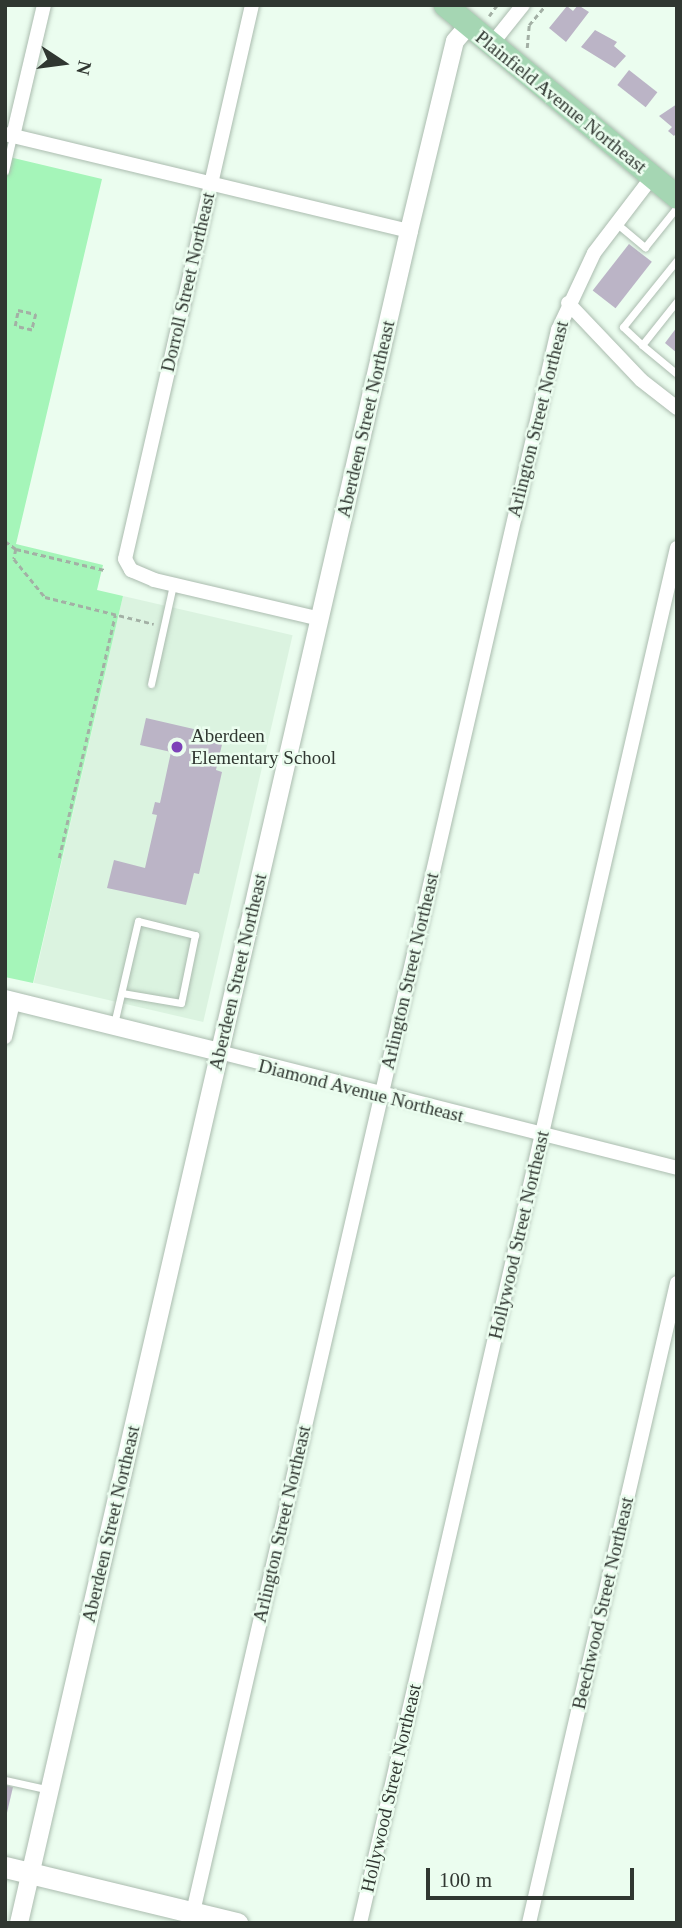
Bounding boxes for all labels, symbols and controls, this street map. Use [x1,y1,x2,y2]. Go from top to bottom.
street label: Plainfield Avenue Northeast [470,26,652,178]
north arrow [28,28,98,98]
text: N [72,59,96,77]
street label: Dorroll Street Northeast [156,190,220,374]
street label: Aberdeen Street Northeast [332,318,400,520]
street label: Arlington Street Northeast [503,318,573,520]
place label: Aberdeen Elementary School [191,725,336,769]
marker: Aberdeen Elementary School [169,739,185,755]
street label: Arlington Street Northeast [376,870,444,1072]
street label: Aberdeen Street Northeast [204,871,272,1073]
street label: Diamond Avenue Northeast [256,1054,466,1128]
street label: Hollywood Street Northeast [484,1129,554,1341]
street label: Aberdeen Street Northeast [77,1423,145,1625]
street label: Arlington Street Northeast [248,1423,316,1625]
street label: Beechwood Street Northeast [567,1495,639,1711]
street label: Hollywood Street Northeast [356,1682,426,1894]
scale bar [430,1854,638,1898]
text: 100 m [439,1868,492,1892]

